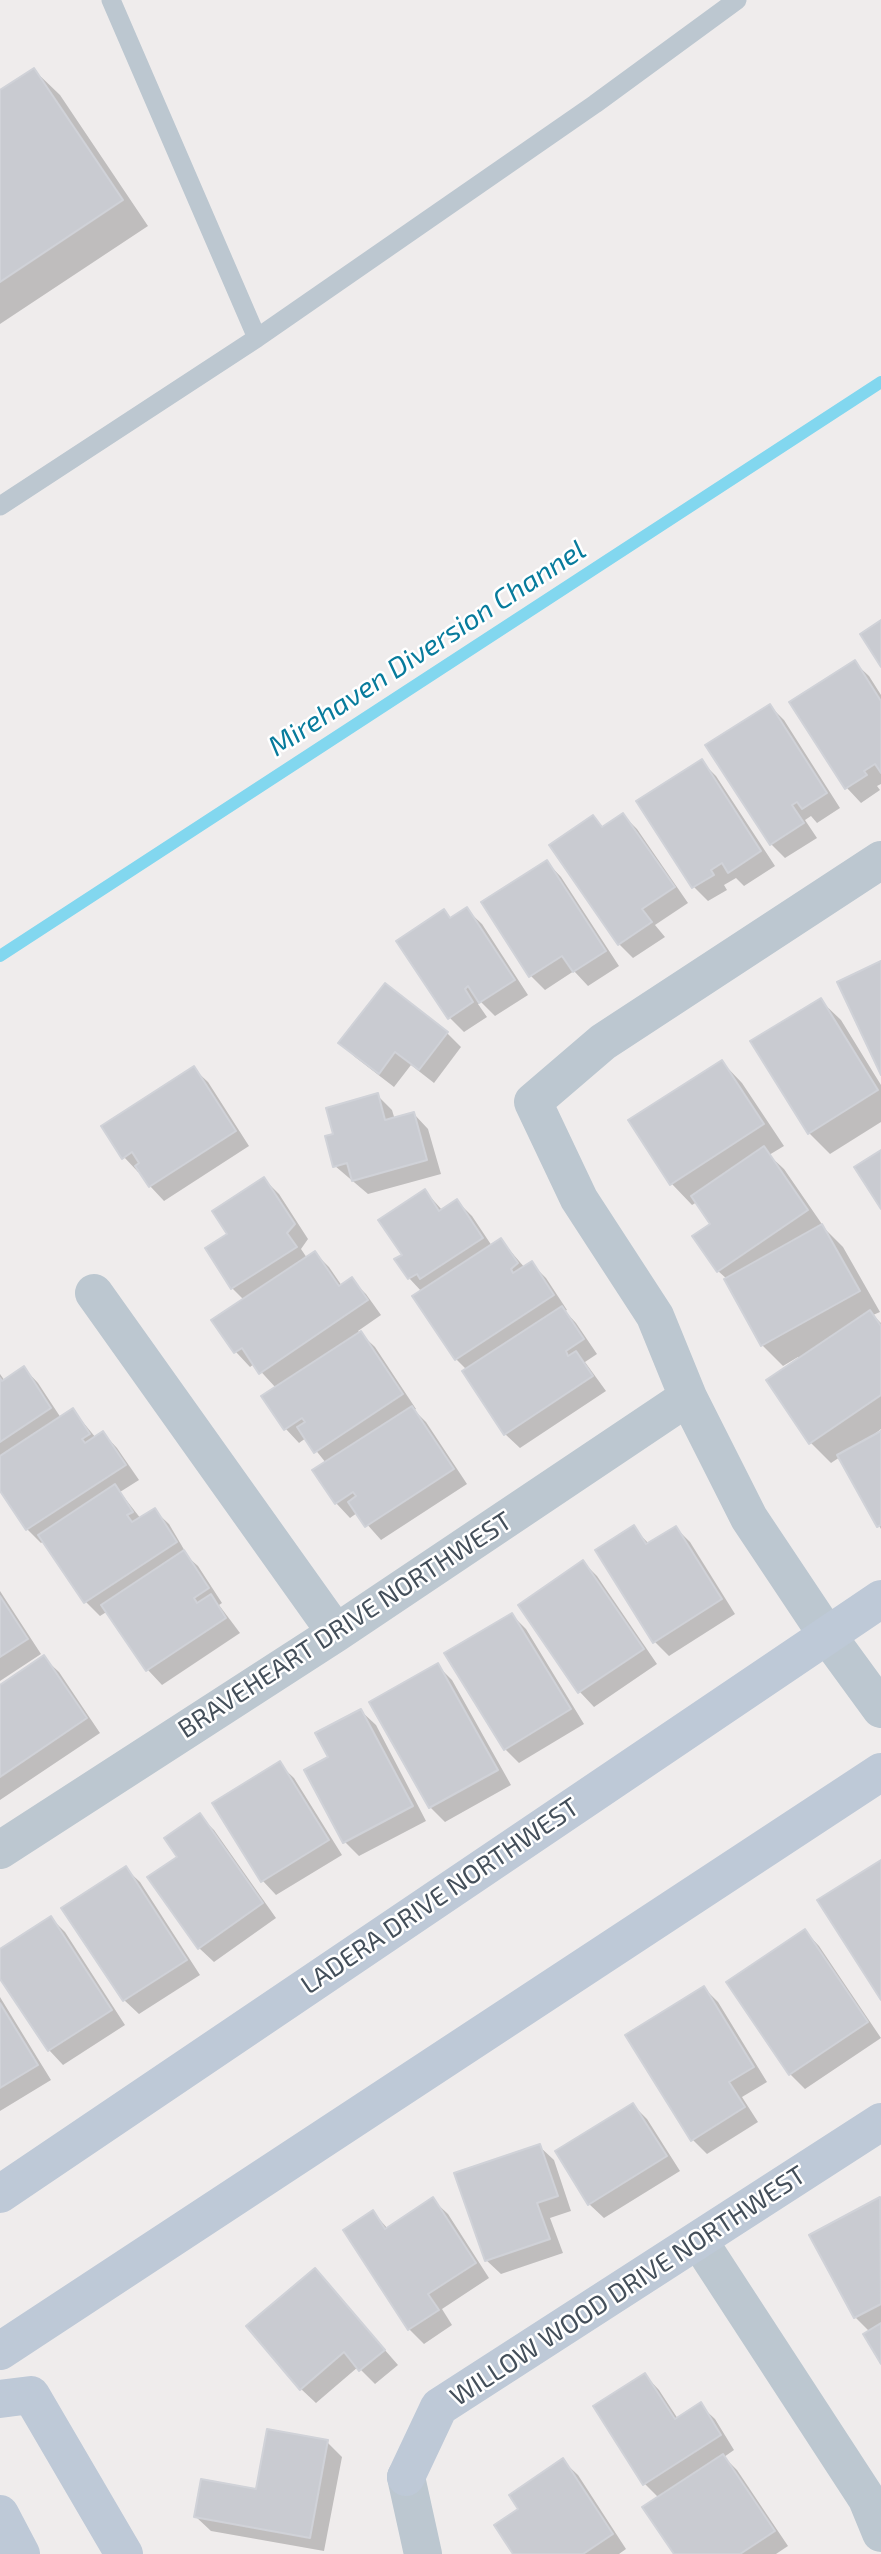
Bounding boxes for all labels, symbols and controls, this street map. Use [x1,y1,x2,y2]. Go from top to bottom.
water label: Mirehaven Diversion Channel [262,533,592,763]
street label: BRAVEHEART DRIVE NORTHWEST [172,1505,518,1745]
street label: LADERA DRIVE NORTHWEST [295,1791,585,2001]
street label: WILLOW WOOD DRIVE NORTHWEST [445,2159,811,2413]

